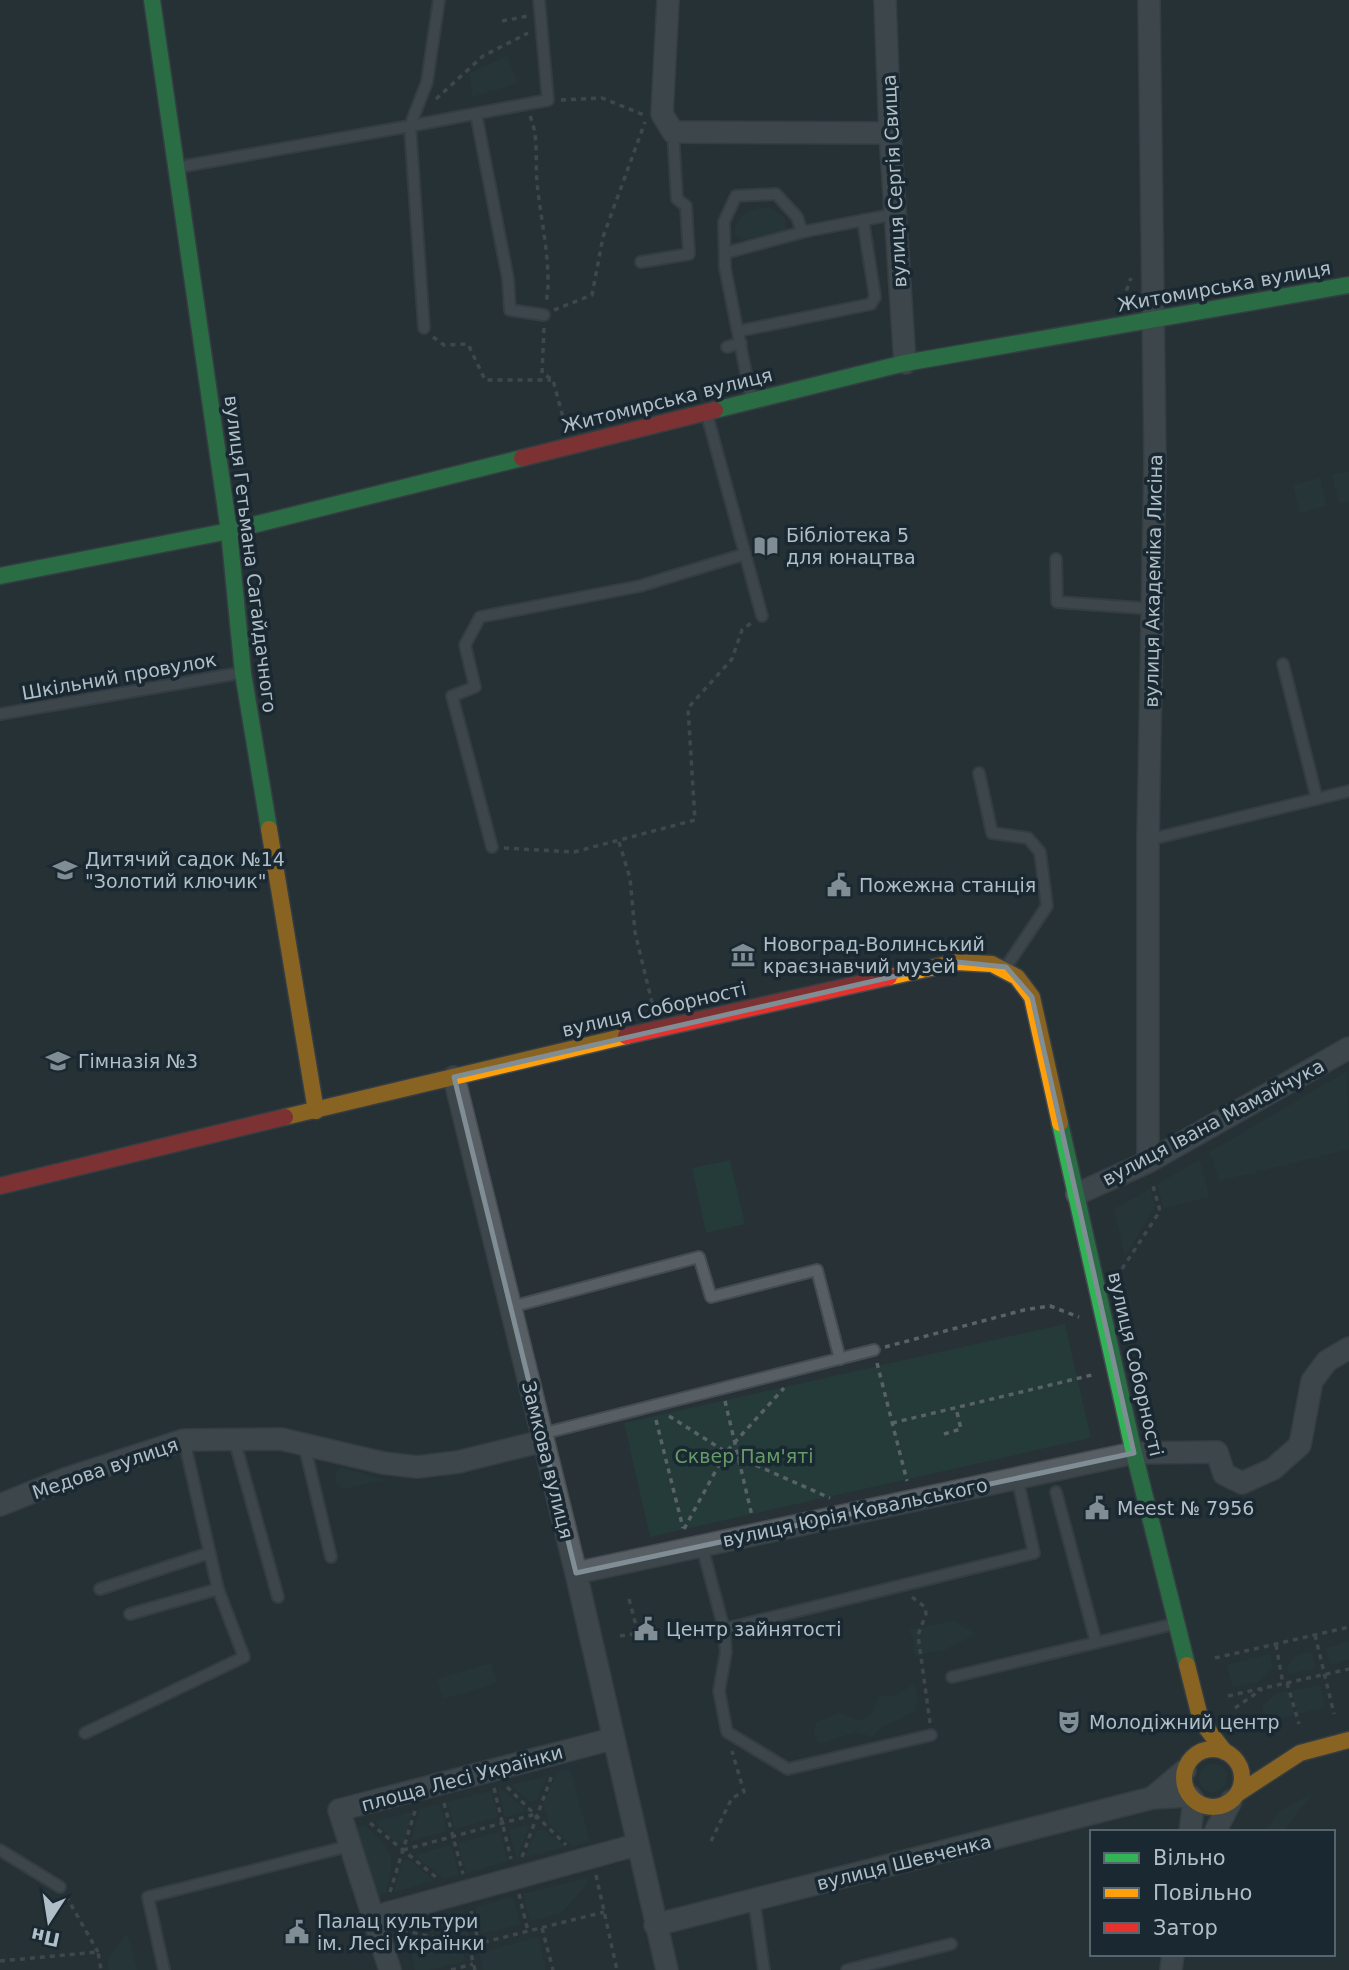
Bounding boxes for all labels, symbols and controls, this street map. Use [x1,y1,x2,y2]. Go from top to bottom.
street label: вулиця Сергія Свища [877,74,911,288]
street label: Житомирська вулиця [1116,256,1332,316]
street label: Житомирська вулиця [559,363,775,437]
street label: вулиця Гетьмана Сагайдачного [221,394,281,714]
street label: вулиця Академіка Лисіна [1140,454,1166,708]
place label: Бібліотека 5 для юнацтва [786,524,916,568]
library icon: Бібліотека 5 для юнацтва [752,532,780,560]
street label: Шкільний провулок [20,648,218,704]
place label: Дитячий садок №14 "Золотий ключик" [85,848,285,892]
school or university icon: Дитячий садок №14 "Золотий ключик" [51,856,79,884]
public building icon: Пожежна станція [825,871,853,899]
place label: Пожежна станція [859,874,1036,896]
place label: Новоград-Волинський краєзнавчий музей [763,933,985,977]
museum icon: Новоград-Волинський краєзнавчий музей [729,941,757,969]
street label: вулиця Соборності [560,977,748,1041]
school or university icon: Гімназія №3 [44,1047,72,1075]
place label: Гімназія №3 [78,1050,198,1072]
street label: вулиця Івана Мамайчука [1098,1054,1328,1190]
street label: вулиця Соборності [1104,1270,1168,1458]
street label: Замкова вулиця [518,1379,578,1541]
street label: Медова вулиця [29,1433,181,1503]
park label: Сквер Пам'яті [675,1445,814,1467]
street label: вулиця Юрія Ковальського [721,1473,989,1551]
public building icon: Meest № 7956 [1083,1494,1111,1522]
place label: Meest № 7956 [1117,1497,1254,1519]
public building icon: Центр зайнятості [632,1615,660,1643]
place label: Центр зайнятості [666,1618,841,1640]
theatre icon: Молодіжний центр [1055,1708,1083,1736]
place label: Молодіжний центр [1089,1711,1280,1733]
street label: площа Лесі Українки [359,1740,565,1816]
street label: вулиця Шевченка [814,1830,994,1894]
legend [1090,1830,1335,1956]
text: Вільно [1153,1846,1226,1870]
text: Повільно [1153,1881,1252,1905]
north arrow [14,1886,84,1956]
place label: Палац культури ім. Лесі Українки [317,1910,485,1954]
text: Затор [1153,1916,1218,1940]
public building icon: Палац культури ім. Лесі Українки [283,1918,311,1946]
text: Пн [29,1924,62,1951]

